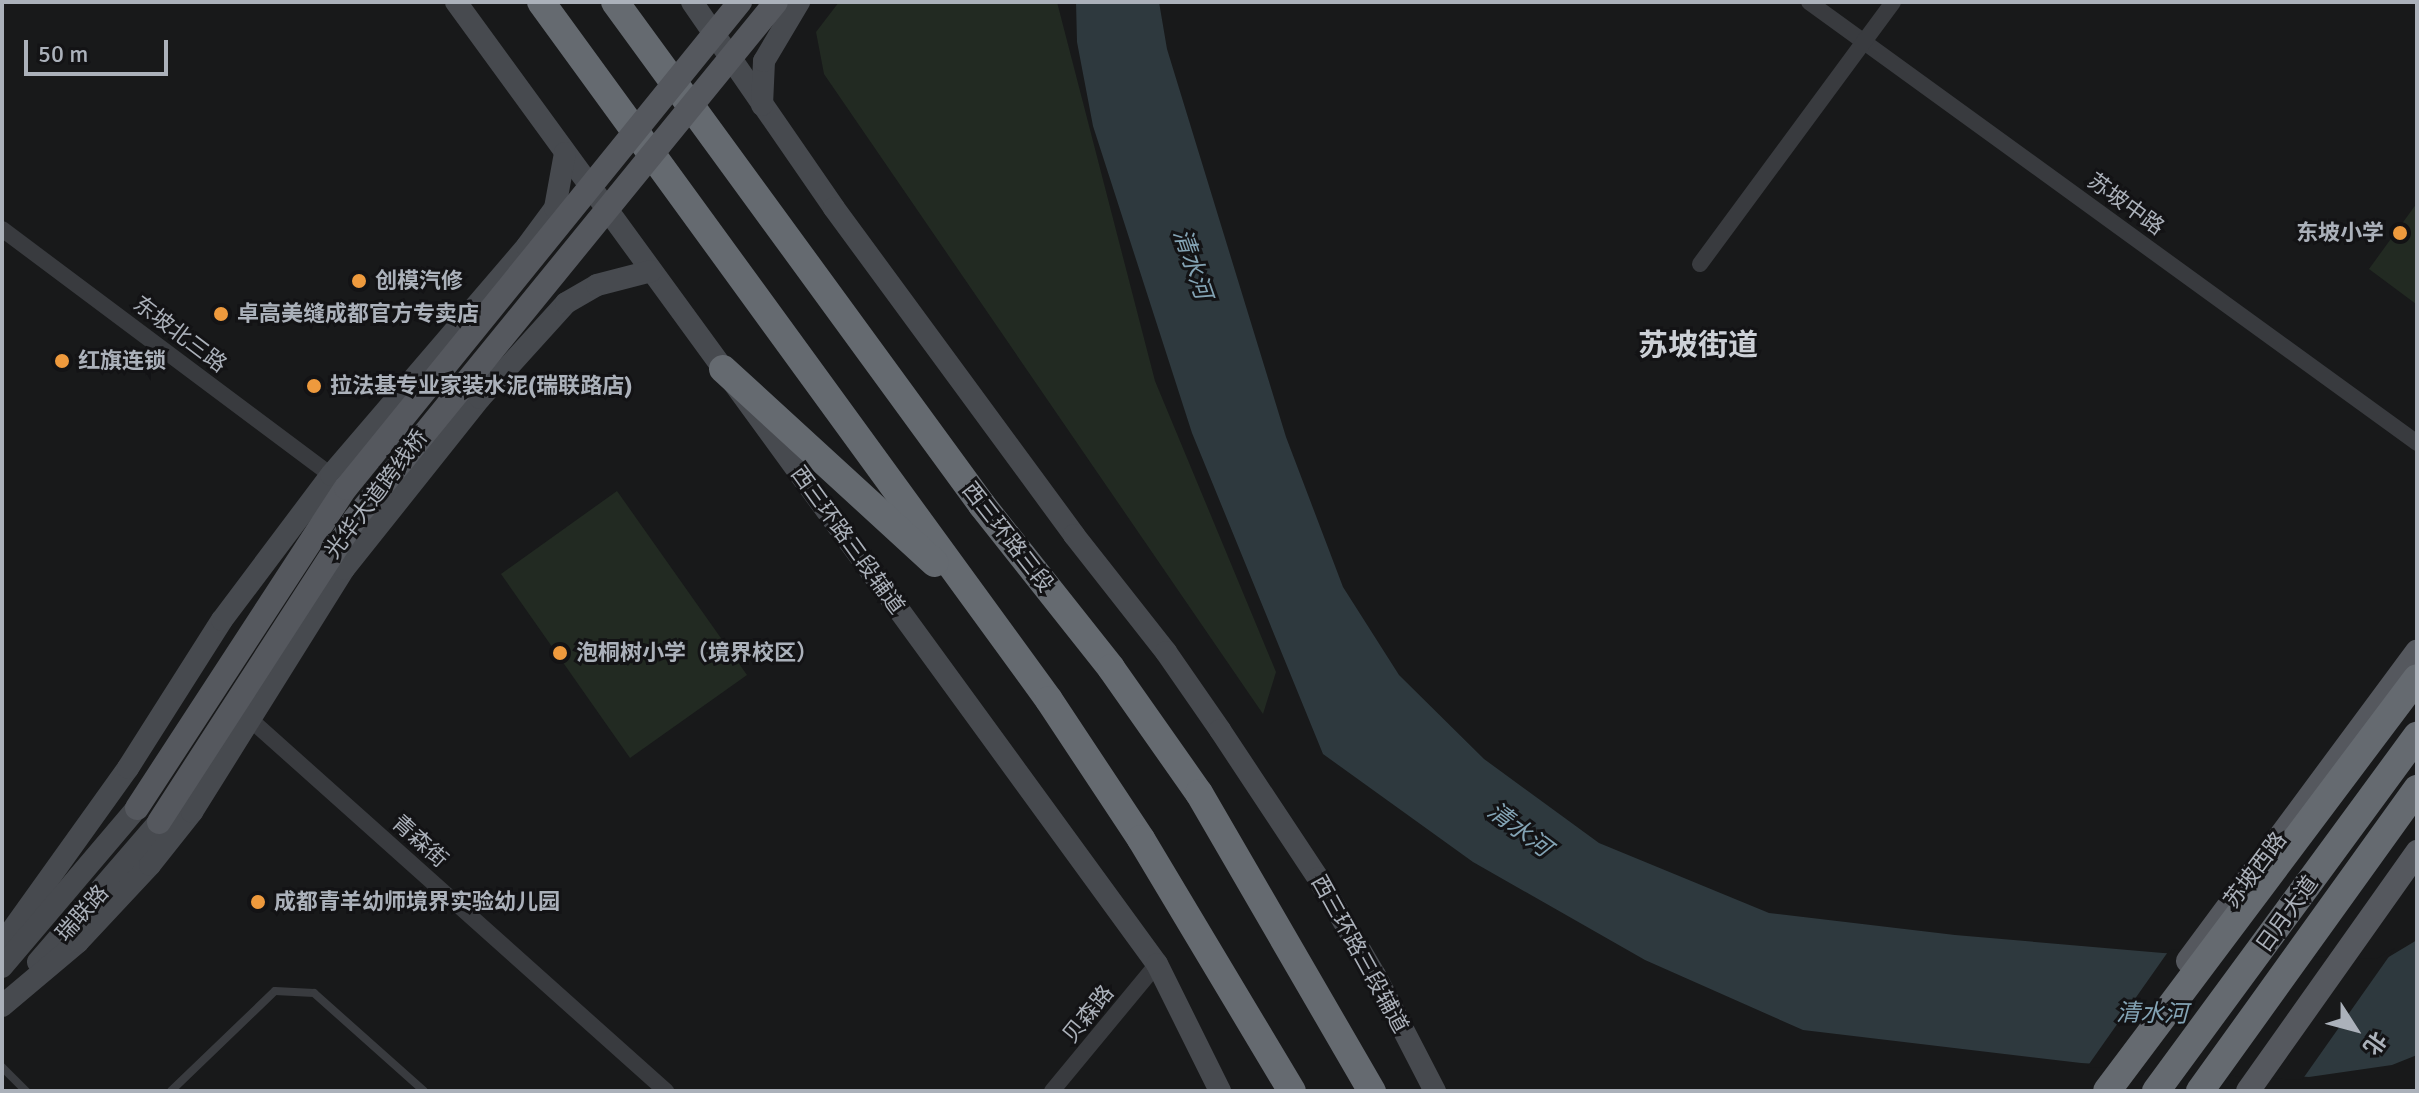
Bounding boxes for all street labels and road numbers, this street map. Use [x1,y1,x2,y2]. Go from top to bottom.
street label: 苏坡中路 [2083,167,2169,241]
street label: 东坡北三路 [128,290,232,378]
street label: 光华大道跨线桥 [319,425,433,563]
street label: 西三环路三段辅道 [786,461,910,619]
street label: 西三环路三段 [957,477,1059,597]
street label: 青森街 [387,809,453,873]
street label: 苏坡西路 [2218,827,2292,913]
street label: 西三环路三段辅道 [1306,871,1414,1037]
street label: 日月大道 [2250,871,2324,957]
street label: 瑞联路 [50,880,114,946]
street label: 贝森路 [1057,980,1119,1048]

